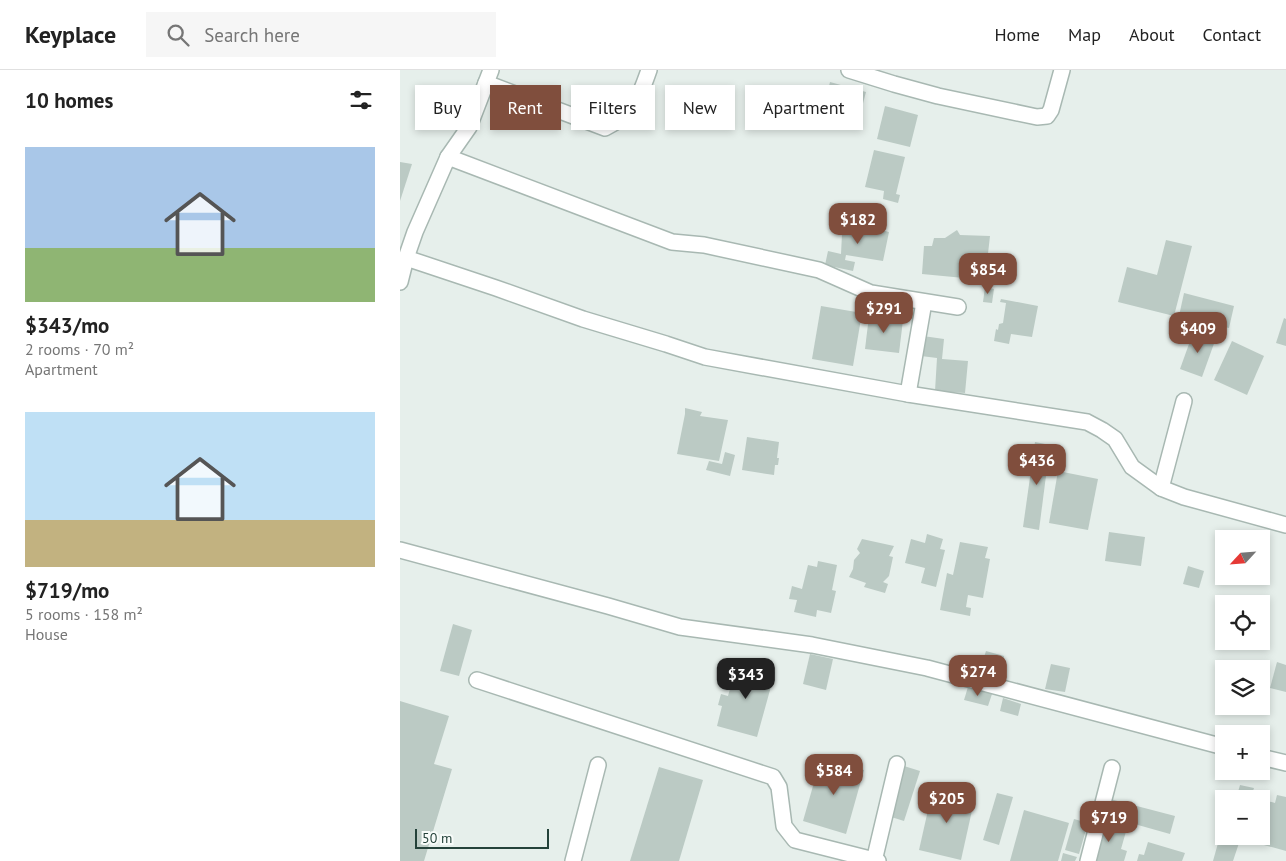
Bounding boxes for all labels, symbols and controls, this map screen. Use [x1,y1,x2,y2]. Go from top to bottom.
search box [146,12,496,57]
text: Keyplace [25,19,116,50]
icon: search [164,21,192,49]
text: Search here [204,23,300,47]
text: Home [994,23,1040,46]
text: Map [1068,23,1101,46]
text: About [1129,23,1175,46]
text: Contact [1203,23,1261,46]
chip: Buy [415,85,480,130]
chip: Rent [490,85,561,130]
chip: Filters [571,85,655,130]
chip: New [665,85,735,130]
chip: Apartment [745,85,863,130]
icon: filters [347,86,375,114]
text: 10 homes [25,87,113,114]
icon: home [155,179,245,269]
pin: $182 [828,202,888,245]
text: $182 [840,209,876,229]
pin: $854 [958,252,1018,295]
text: $854 [970,259,1006,279]
pin: $291 [854,292,914,334]
text: $291 [866,298,902,318]
text: $343/mo [25,312,109,339]
pin: $409 [1168,312,1228,354]
text: $409 [1180,318,1216,338]
text: 2 rooms · 70 m² [25,339,134,359]
text: Apartment [25,359,98,379]
icon: home [155,444,245,534]
pin: $436 [1007,444,1067,486]
text: $436 [1019,450,1055,470]
north arrow [1215,530,1270,585]
map controls [1215,530,1270,845]
text: $719/mo [25,577,109,604]
button: locate [1215,595,1270,650]
text: 5 rooms · 158 m² [25,604,143,624]
text: House [25,624,68,644]
pin: $274 [948,654,1008,697]
pin: $343 [716,658,776,700]
button: layers [1215,660,1270,715]
text: $274 [960,661,996,681]
text: $343 [728,664,764,684]
button: + [1215,725,1270,780]
pin: $584 [804,754,864,796]
text: $584 [816,760,852,780]
pin: $205 [917,782,977,824]
text: $205 [929,788,965,808]
button: − [1215,790,1270,845]
pin: $719 [1079,800,1139,843]
text: $719 [1091,807,1127,827]
scale bar [415,826,549,849]
text: 50 m [422,829,452,847]

